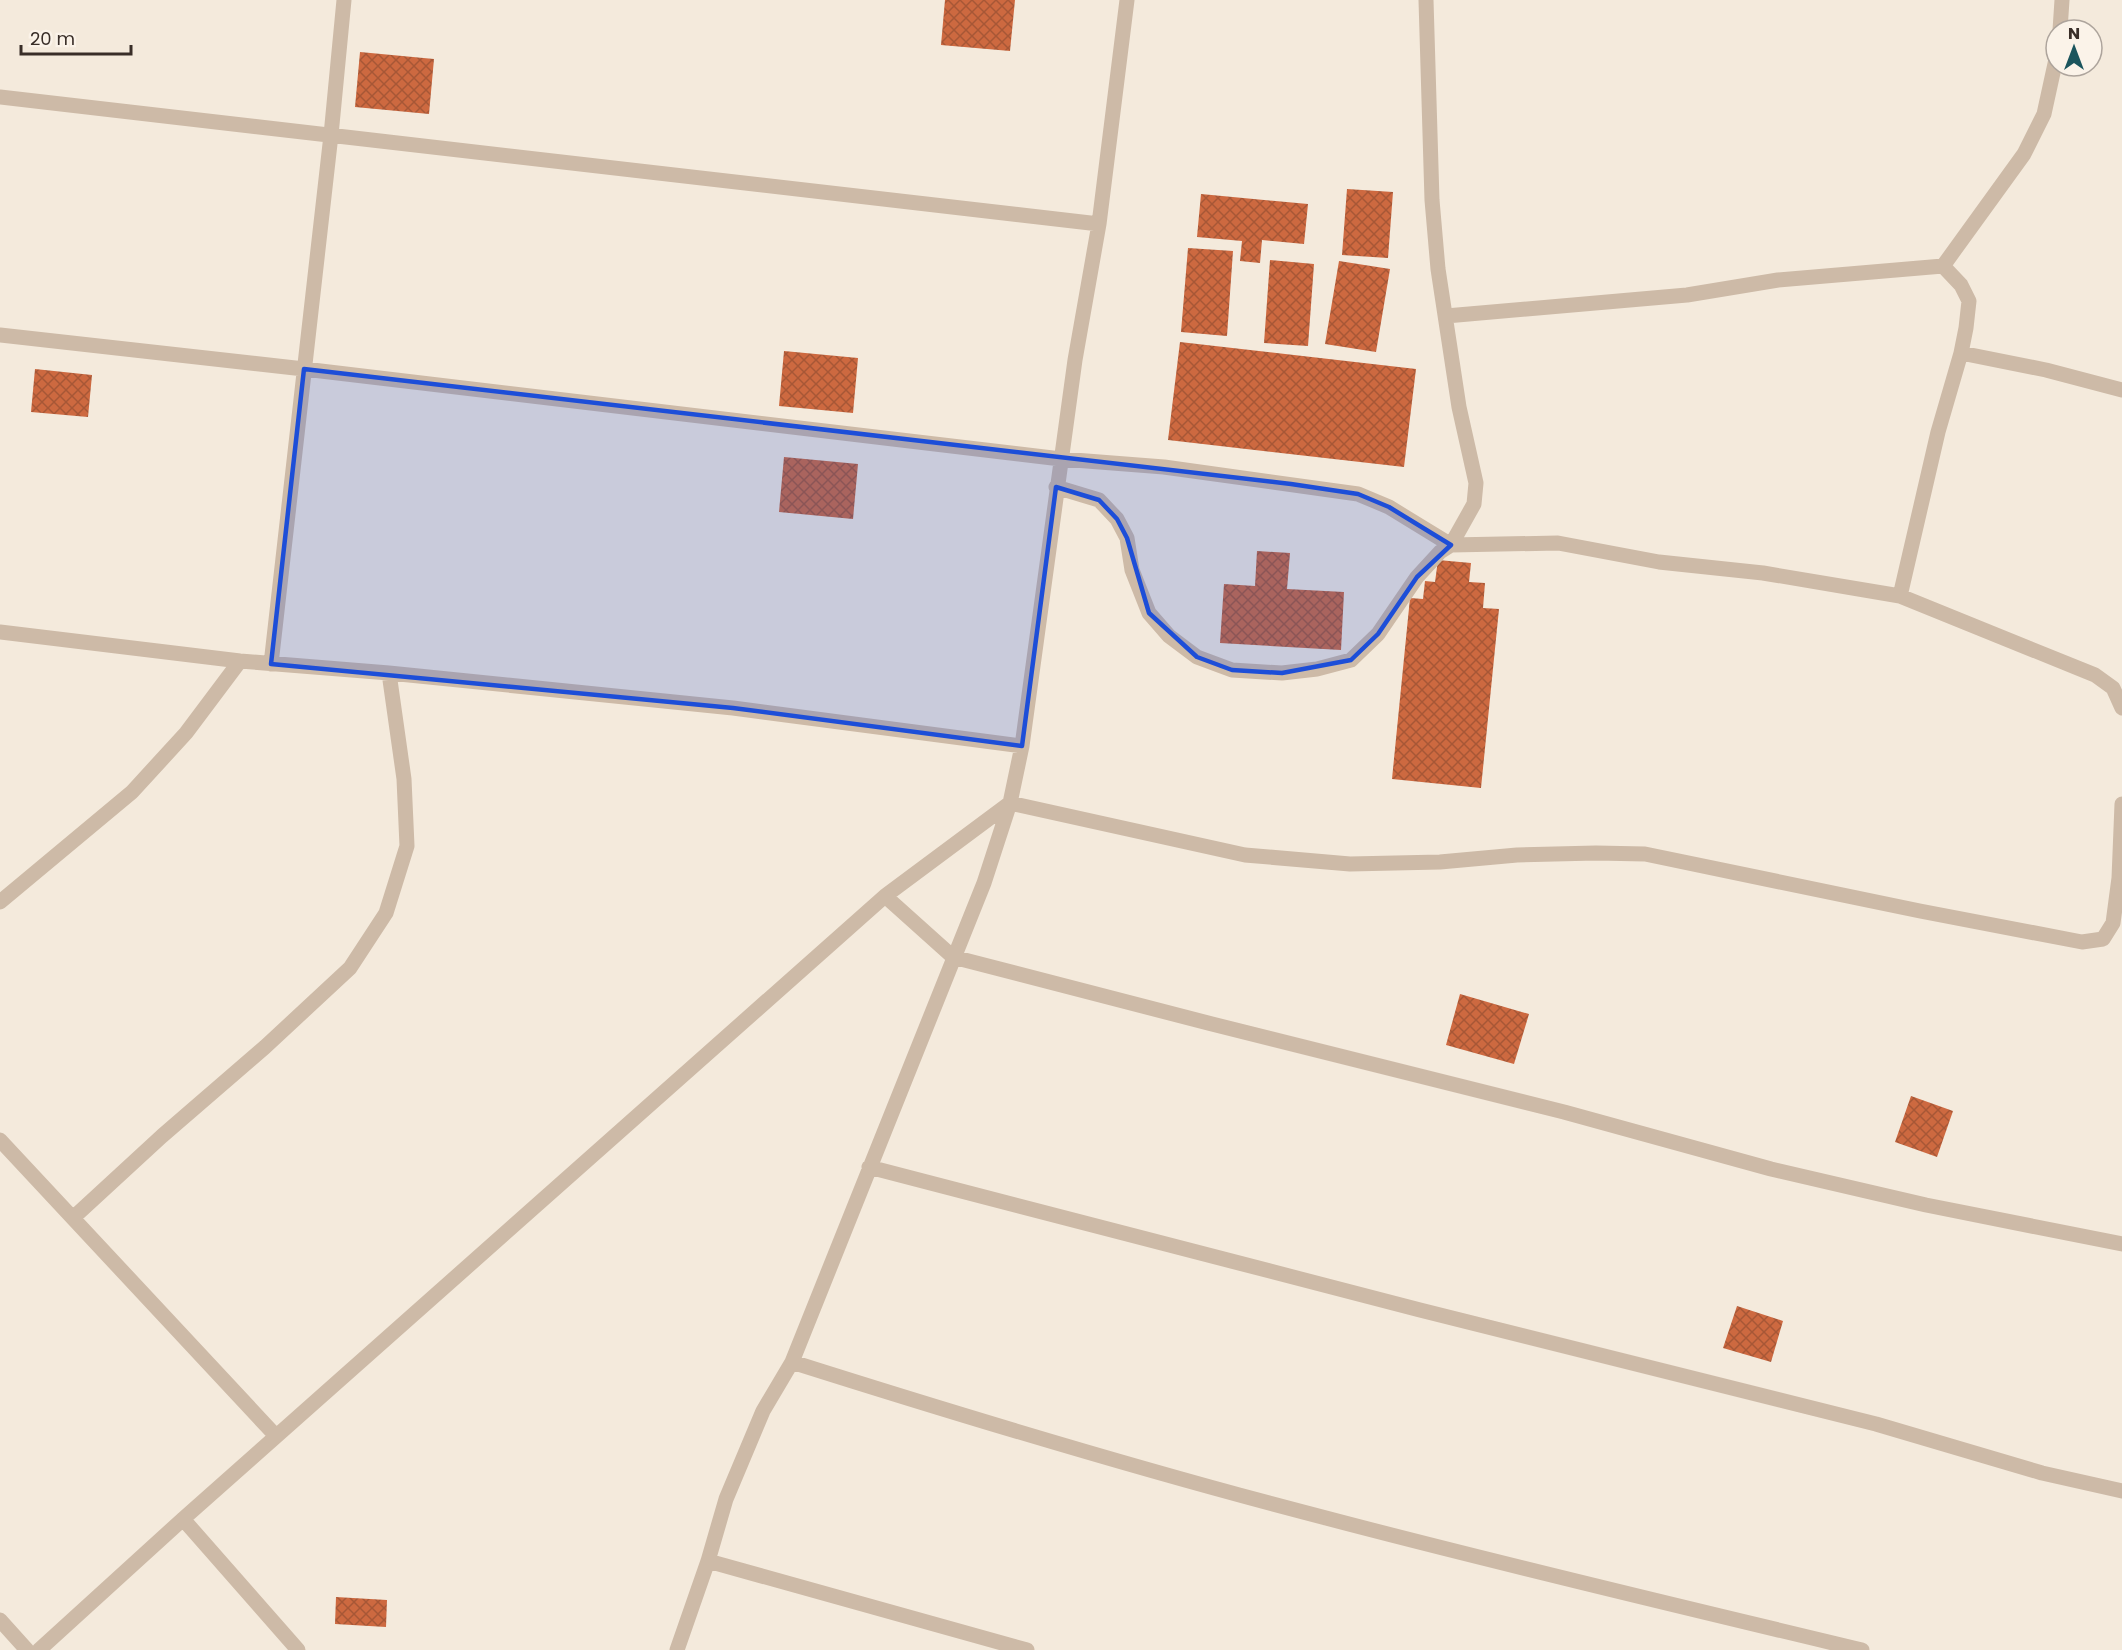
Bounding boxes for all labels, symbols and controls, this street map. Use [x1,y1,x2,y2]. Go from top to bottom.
scale bar [21,18,130,56]
north arrow [2044,18,2104,78]
text: N [2068,22,2080,45]
text: 20 m [30,26,75,51]

